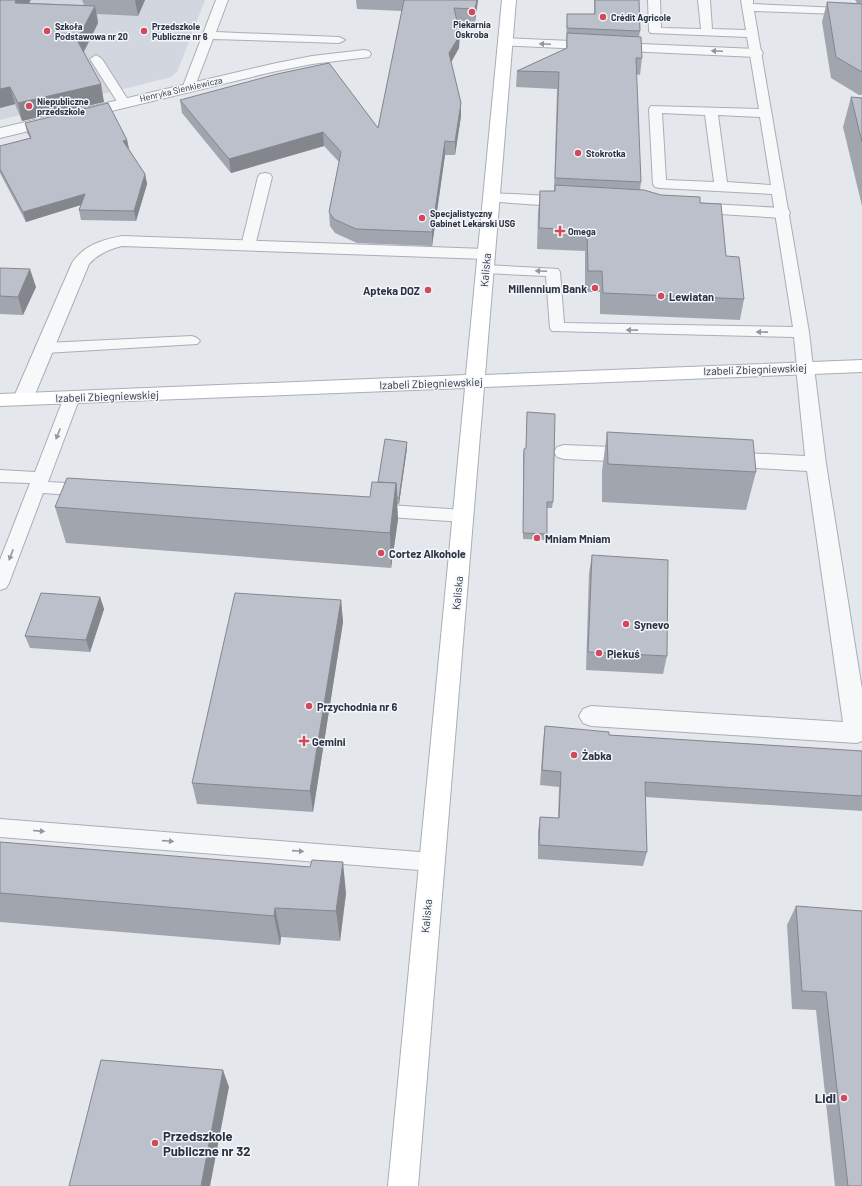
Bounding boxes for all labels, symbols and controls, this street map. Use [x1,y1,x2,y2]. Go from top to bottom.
marker: Piekarnia Oskroba [467,7,477,17]
marker: Crédit Agricole [598,12,608,22]
place label: Crédit Agricole [611,12,671,23]
place label: Piekarnia Oskroba [453,19,491,40]
place label: Szkoła Podstawowa nr 20 [55,21,128,42]
place label: Przedszkole Publiczne nr 6 [152,21,208,42]
marker: Szkoła Podstawowa nr 20 [42,26,52,36]
marker: Przedszkole Publiczne nr 6 [139,26,149,36]
one-way arrow [539,40,551,47]
one-way arrow [710,48,723,54]
street label: Henryka Sienkiewicza [138,74,224,104]
place label: Niepubliczne przedszkole [37,96,89,117]
marker: Niepubliczne przedszkole [24,101,34,111]
marker: Stokrotka [573,148,583,158]
place label: Stokrotka [586,148,626,159]
place label: Specjalistyczny Gabinet Lekarski USG [430,208,516,229]
marker: Specjalistyczny Gabinet Lekarski USG [417,213,427,223]
marker: Omega [555,226,565,236]
place label: Omega [568,226,596,237]
street label: Kaliska [477,252,493,288]
one-way arrow [535,268,547,275]
place label: Millennium Bank [508,282,587,295]
marker: Millennium Bank [590,283,600,293]
place label: Apteka DOZ [363,284,420,297]
marker: Apteka DOZ [423,285,433,295]
place label: Lewiatan [669,290,714,303]
marker: Lewiatan [656,291,666,301]
one-way arrow [626,326,638,333]
one-way arrow [755,329,768,335]
street label: Izabeli Zbiegniewskiej [703,361,807,377]
street label: Izabeli Zbiegniewskiej [379,375,483,391]
street label: Izabeli Zbiegniewskiej [55,388,159,404]
one-way arrow [55,428,61,440]
place label: Mniam Mniam [545,532,611,545]
marker: Mniam Mniam [532,533,542,543]
place label: Cortez Alkohole [389,547,466,560]
marker: Cortez Alkohole [376,548,386,558]
one-way arrow [7,549,13,561]
street label: Kaliska [449,575,465,611]
place label: Synevo [634,618,669,631]
marker: Synevo [621,619,631,629]
place label: Piekuś [607,647,640,660]
marker: Piekuś [594,648,604,658]
place label: Przychodnia nr 6 [317,700,398,713]
marker: Przychodnia nr 6 [304,701,314,711]
place label: Gemini [312,735,346,748]
marker: Gemini [299,736,309,746]
place label: Żabka [582,749,612,762]
marker: Żabka [569,750,579,760]
one-way arrow [33,828,45,835]
one-way arrow [162,838,175,845]
one-way arrow [292,848,304,855]
street label: Kaliska [418,898,434,934]
place label: Lidl [815,1090,836,1106]
marker: Lidl [839,1093,849,1103]
place label: Przedszkole Publiczne nr 32 [163,1128,251,1159]
marker: Przedszkole Publiczne nr 32 [150,1138,160,1148]

